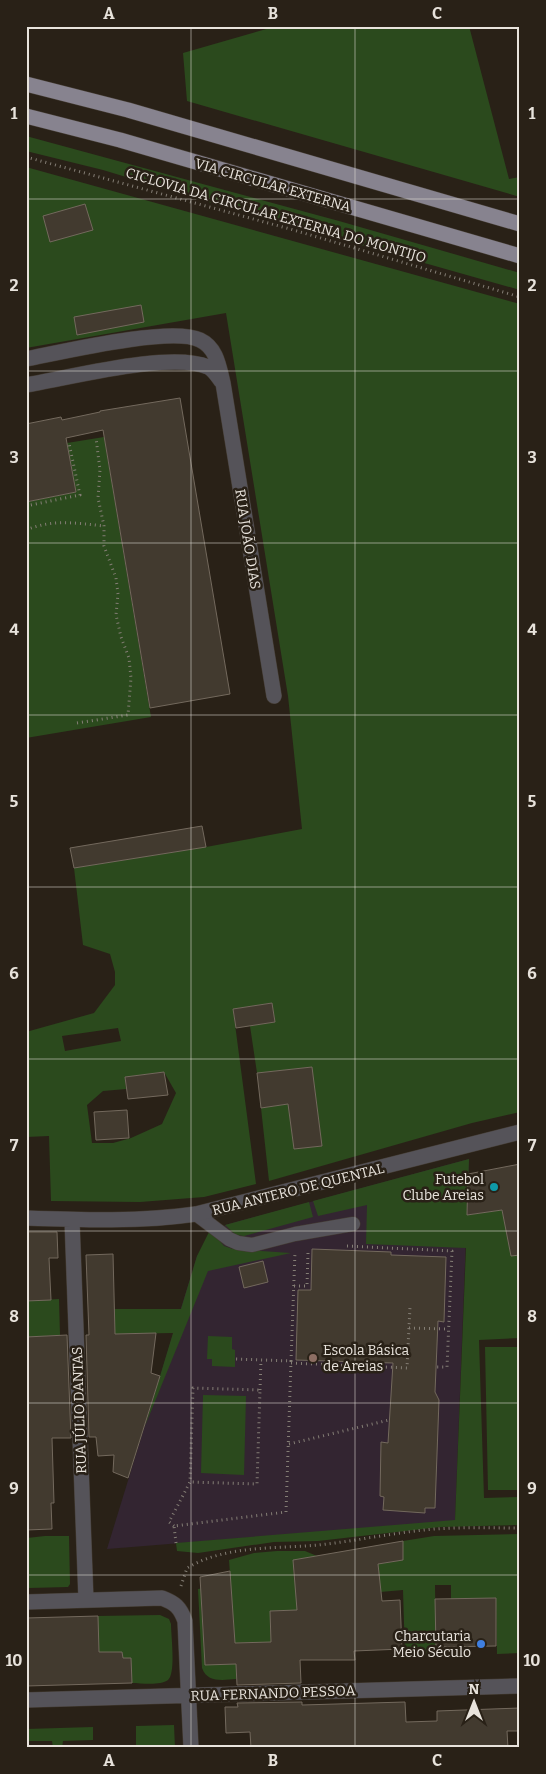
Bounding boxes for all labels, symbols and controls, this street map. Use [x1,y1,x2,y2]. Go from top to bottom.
text: A [103,4,115,23]
text: B [268,4,278,23]
text: C [432,4,442,23]
text: 1 [11,104,18,123]
text: 1 [529,104,536,123]
street label: VIA CIRCULAR EXTERNA [193,155,353,216]
street label: CICLOVIA DA CIRCULAR EXTERNA DO MONTIJO [124,164,428,267]
text: 2 [9,276,19,295]
text: 2 [527,276,537,295]
text: 3 [9,448,19,467]
text: 3 [527,448,537,467]
street label: RUA JOÃO DIAS [231,488,264,590]
text: 4 [9,620,19,639]
text: 4 [527,620,537,639]
text: 5 [10,792,19,811]
text: 5 [528,792,537,811]
text: 6 [9,964,19,983]
text: 6 [527,964,537,983]
text: 7 [10,1136,19,1155]
text: 7 [528,1136,537,1155]
street label: RUA ANTERO DE QUENTAL [210,1160,386,1219]
place label: Futebol Clube Areias [403,1171,484,1204]
marker: Futebol Clube Areias [488,1181,500,1193]
text: 8 [9,1307,19,1326]
text: 8 [527,1307,537,1326]
place label: Escola Básica de Areias [323,1342,410,1375]
street label: RUA JÚLIO DANTAS [68,1346,90,1474]
marker: Escola Básica de Areias [307,1352,319,1364]
text: 9 [9,1479,19,1498]
text: 9 [527,1479,537,1498]
place label: Charcutaria Meio Século [392,1628,471,1661]
marker: Charcutaria Meio Século [475,1638,487,1650]
text: 10 [5,1651,23,1670]
text: 10 [523,1651,541,1670]
north arrow [448,1676,498,1726]
text: N [469,1681,480,1698]
street label: RUA FERNANDO PESSOA [190,1682,356,1705]
text: A [103,1751,115,1770]
text: B [268,1751,278,1770]
text: C [432,1751,442,1770]

